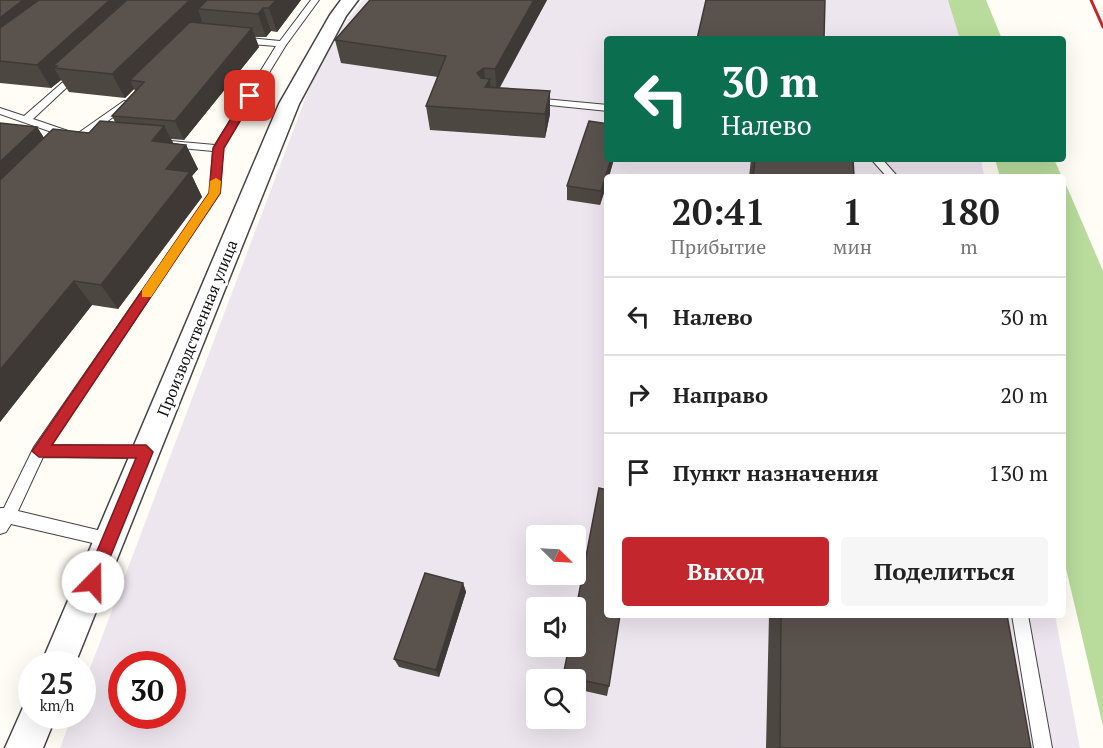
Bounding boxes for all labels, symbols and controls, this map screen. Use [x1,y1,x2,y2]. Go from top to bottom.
text: 30 m [721,53,819,109]
icon: left [622,60,700,138]
pin [224,70,275,121]
icon: arrive [233,79,266,112]
text: Налево [721,107,812,143]
text: 20:41 [672,188,765,235]
text: 1 [842,188,863,235]
text: 180 [938,188,1000,235]
text: Прибытие [670,233,766,260]
text: мин [833,233,872,260]
text: m [960,233,978,260]
street label: Производственная улица [151,236,243,420]
icon: left [622,300,655,333]
text: Налево [673,302,753,331]
text: 30 m [1000,302,1048,331]
icon: right [622,378,655,411]
text: Направо [673,380,768,409]
text: 20 m [1000,380,1048,409]
icon: arrive [622,456,655,489]
text: Пункт назначения [673,458,878,487]
text: 130 m [988,458,1048,487]
north arrow [526,525,586,585]
map controls [526,525,586,729]
button: Выход [622,537,829,606]
button: Поделиться [841,537,1048,606]
position arrow [61,550,125,614]
button: sound [526,597,586,657]
speed limit sign: 30 [108,651,186,729]
text: 25 [40,663,74,703]
button: search [526,669,586,729]
text: km/h [40,695,74,715]

